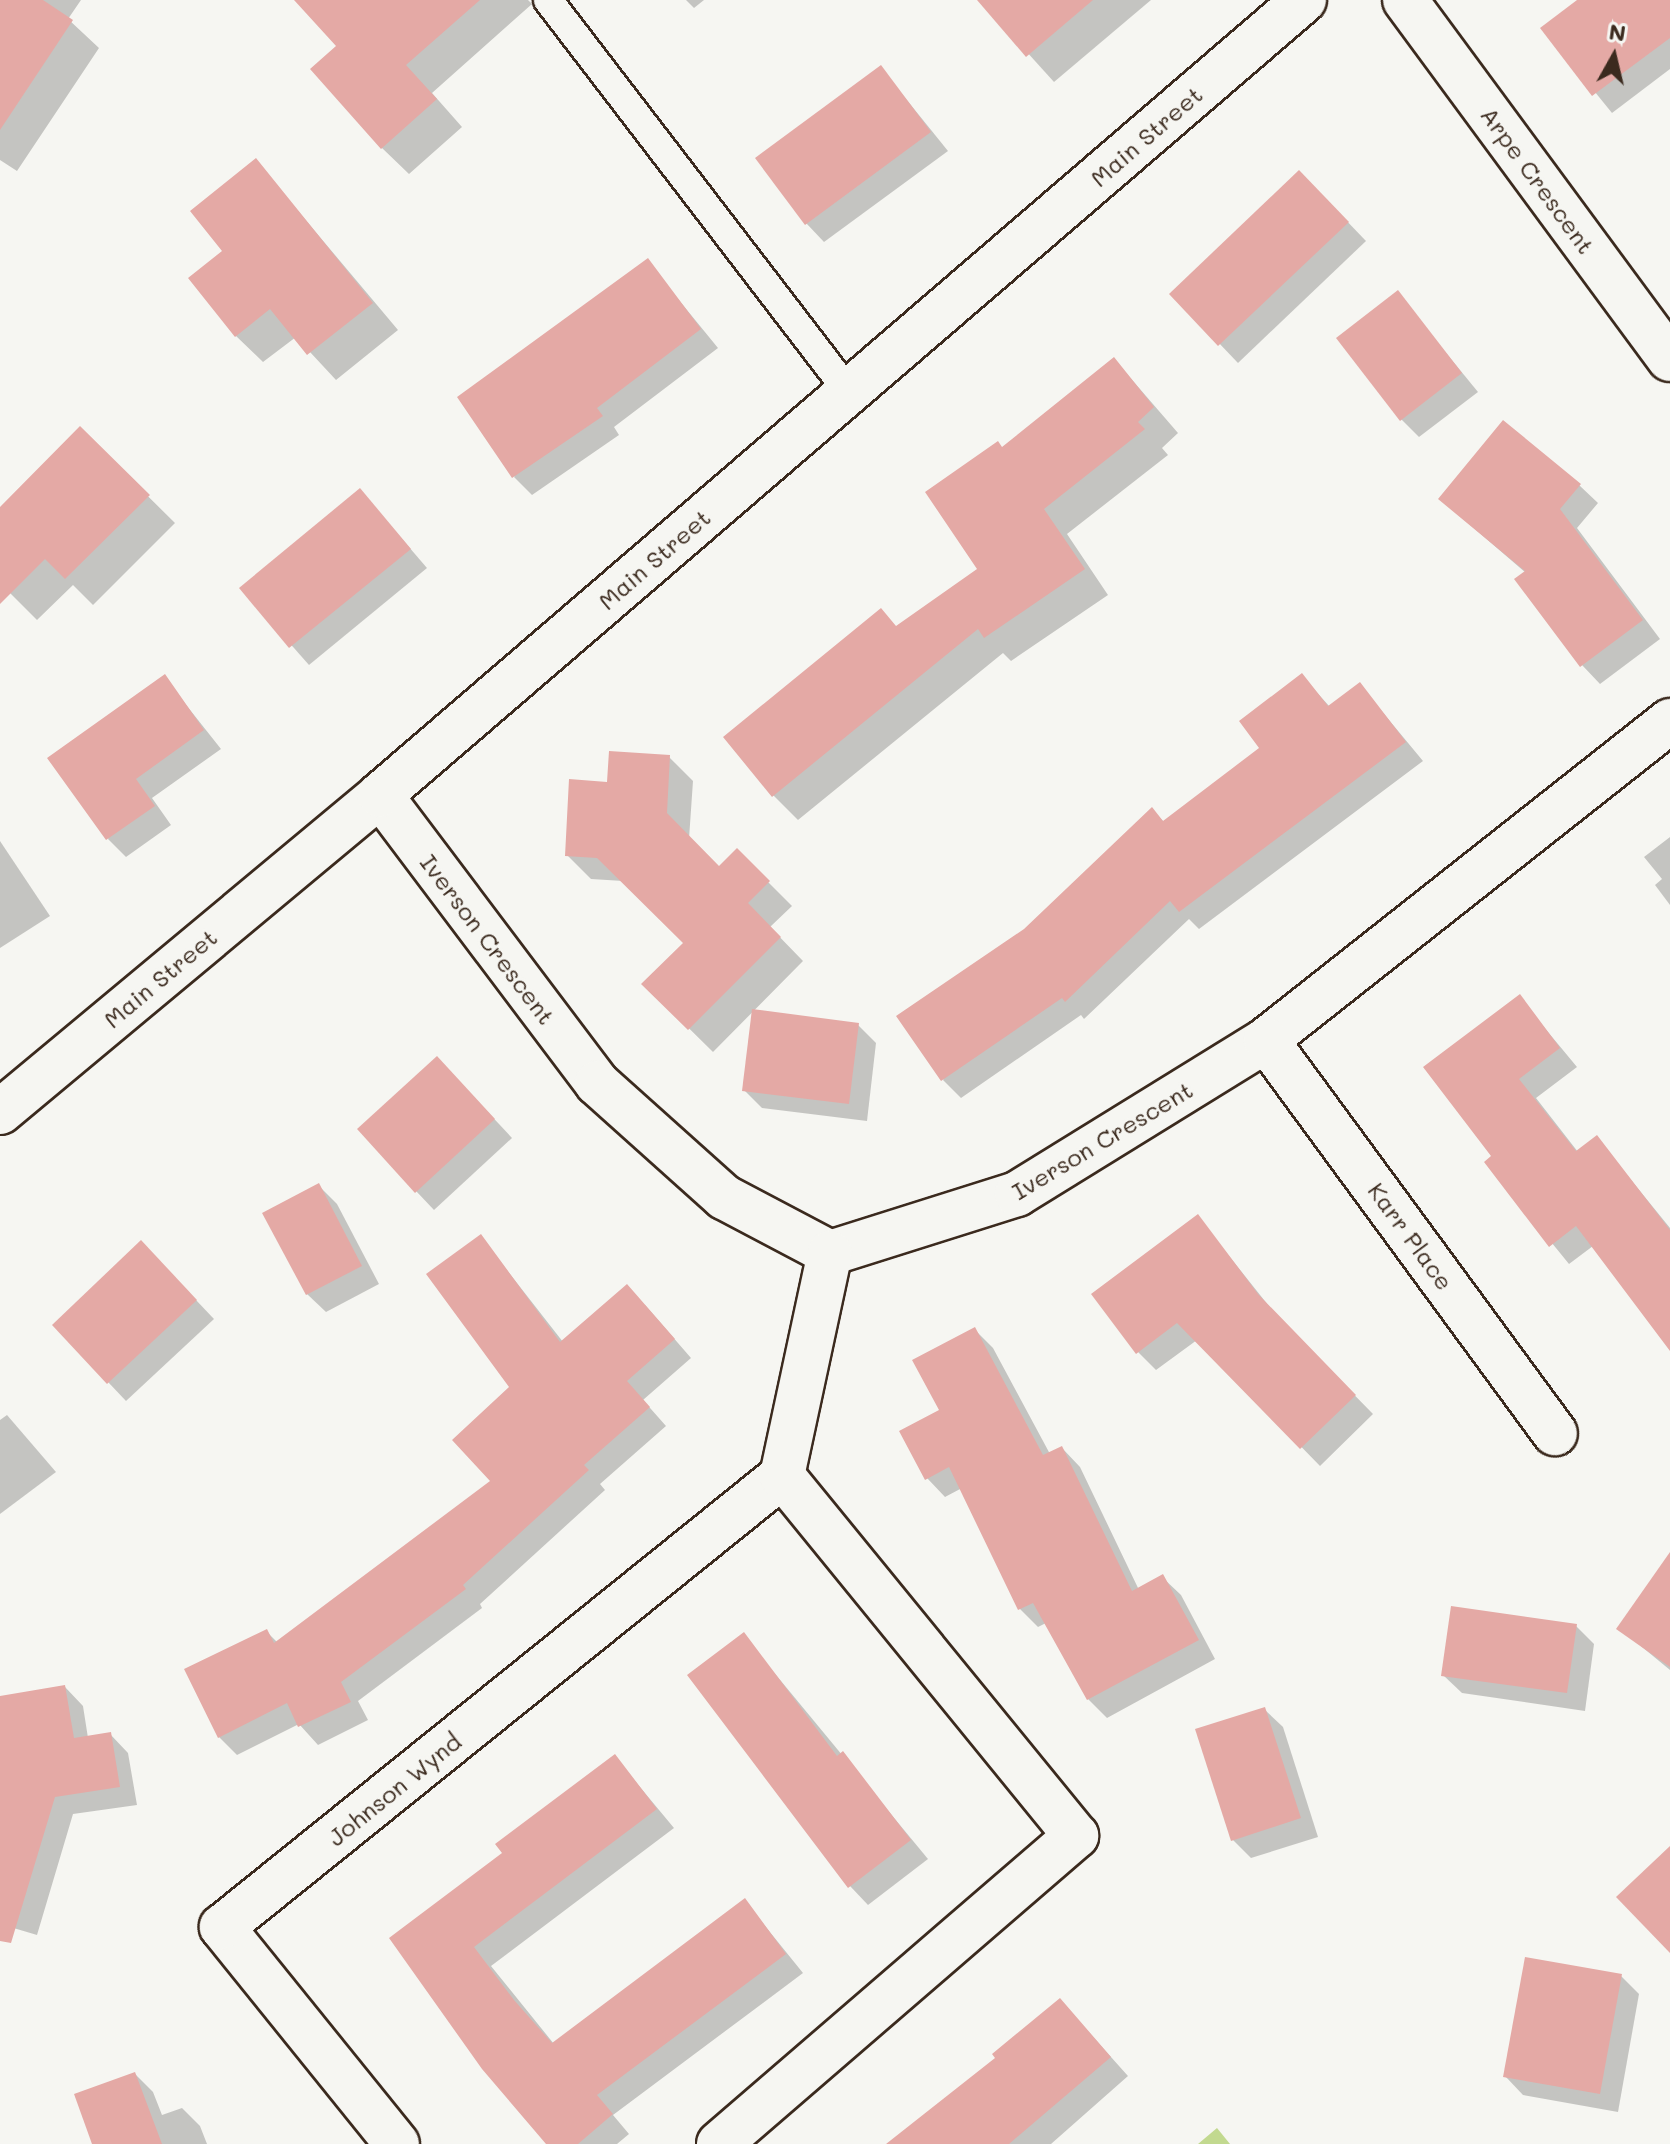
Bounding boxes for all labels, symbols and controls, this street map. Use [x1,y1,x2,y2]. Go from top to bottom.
north arrow [1574,16,1654,96]
text: N [1607,16,1628,47]
street label: Main Street [1084,80,1208,192]
street label: Arpe Crescent [1475,101,1601,259]
street label: Main Street [592,503,716,615]
street label: Iverson Crescent [415,848,561,1030]
street label: Main Street [98,922,222,1034]
street label: Iverson Crescent [1007,1075,1197,1205]
street label: Karr Place [1362,1177,1460,1295]
street label: Johnson Wynd [322,1726,466,1852]

